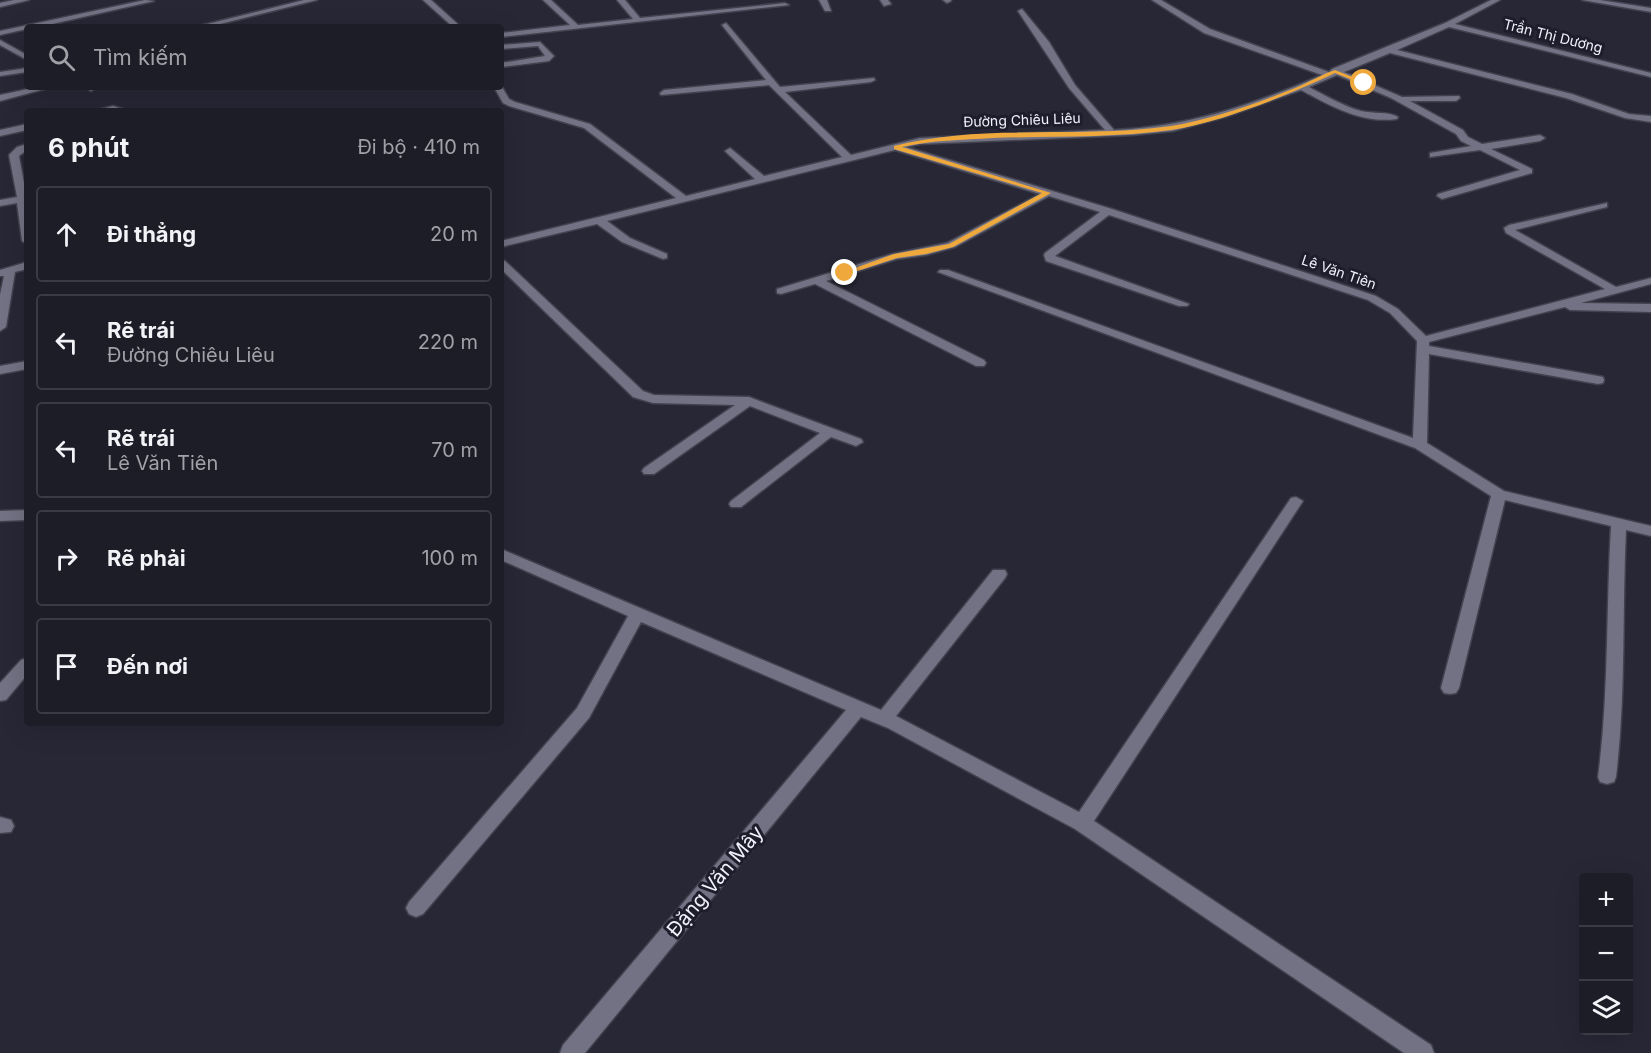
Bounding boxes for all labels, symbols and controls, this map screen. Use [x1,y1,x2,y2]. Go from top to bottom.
street label: Trần Thị Dương [1502,15,1605,56]
search box [24,24,504,90]
icon: search [45,41,78,74]
text: Tìm kiếm [93,44,188,70]
route start [1350,69,1376,95]
street label: Đường Chiêu Liêu [963,109,1081,130]
text: 6 phút [48,132,129,163]
text: Đi bộ · 410 m [357,135,480,159]
icon: ahead [50,218,83,251]
text: Đi thẳng [107,221,196,247]
text: 20 m [430,222,478,246]
street label: Lê Văn Tiên [1300,251,1379,292]
route end [831,259,857,285]
text: Rẽ trái [107,317,175,343]
icon: left [50,326,83,359]
text: 220 m [418,330,478,354]
text: Đường Chiêu Liêu [107,343,275,367]
text: Rẽ trái [107,425,175,451]
icon: left [50,434,83,467]
text: 70 m [431,438,478,462]
text: Lê Văn Tiên [107,451,218,475]
icon: right [50,542,83,575]
text: Rẽ phải [107,545,186,571]
text: 100 m [421,546,478,570]
icon: arrive [50,650,83,683]
text: Đến nơi [107,653,188,679]
street label: Đặng Văn Mây [662,821,768,941]
map controls [1579,873,1633,1035]
button: + [1579,873,1633,927]
button: − [1579,927,1633,981]
button: layers [1579,981,1633,1035]

